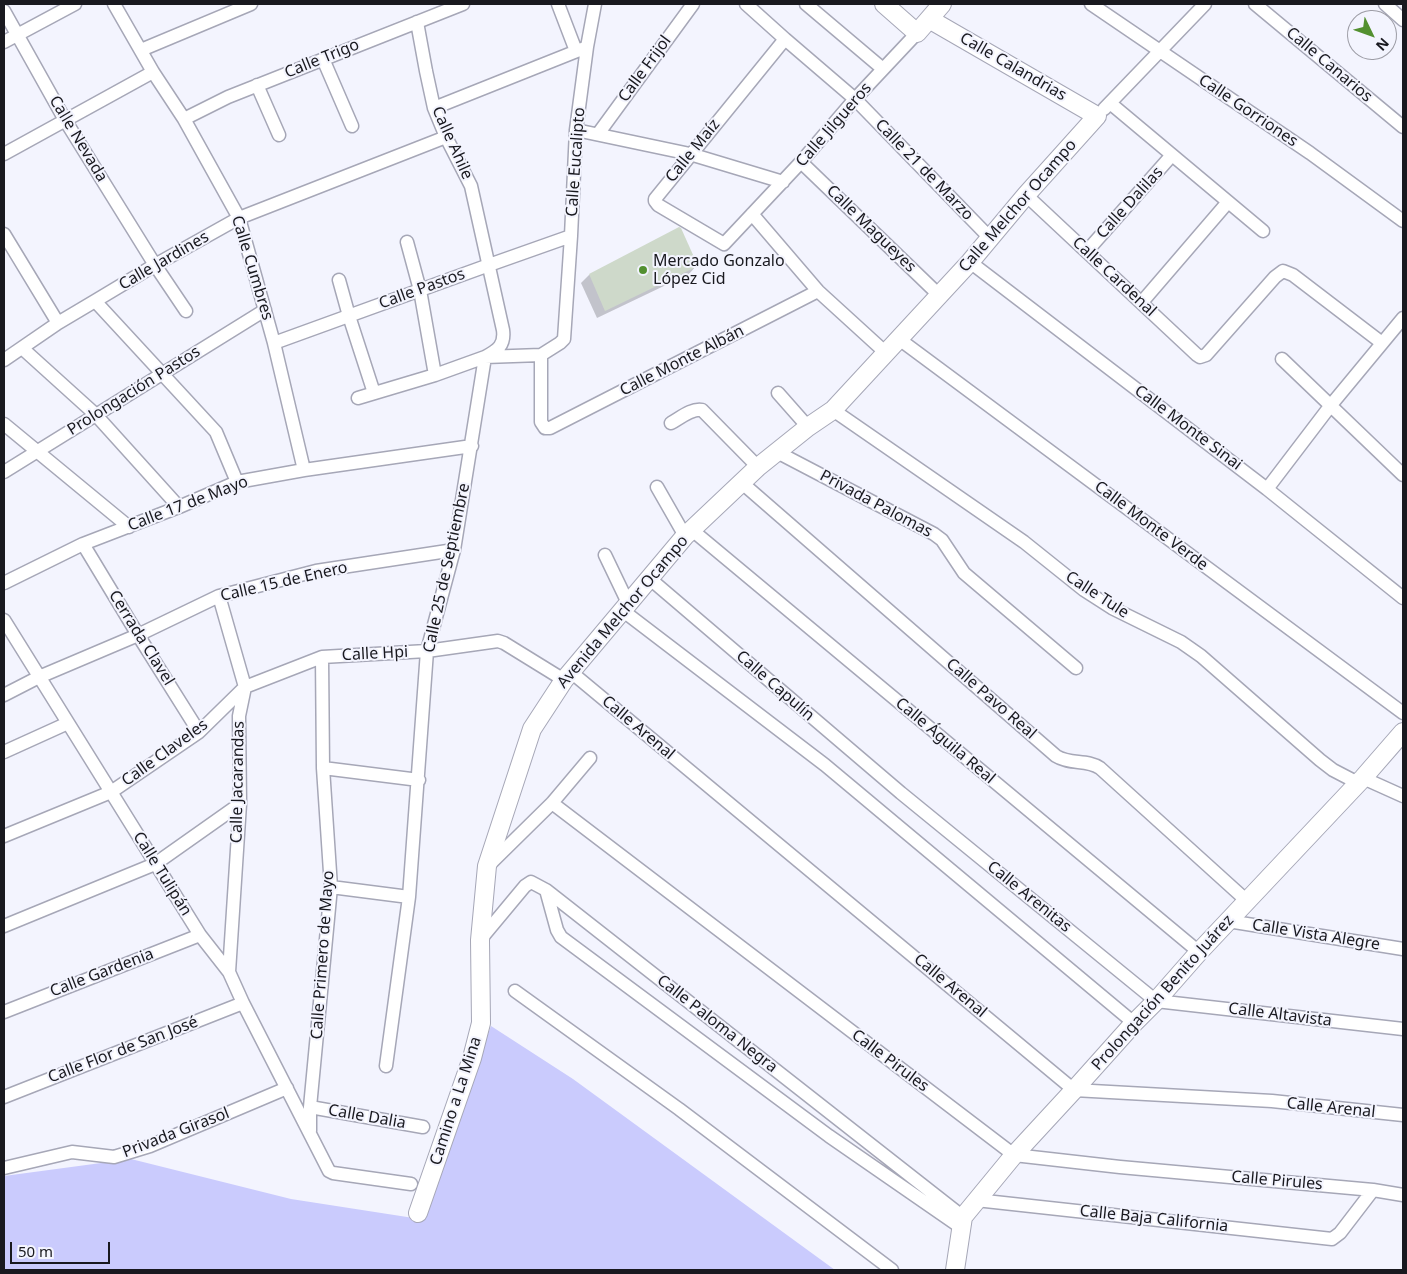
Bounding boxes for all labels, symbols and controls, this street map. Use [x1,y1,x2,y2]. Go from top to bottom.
north arrow [1347,10,1397,60]
street label: Calle Canarios [1282,23,1376,107]
street label: Calle Calandrias [956,29,1070,105]
street label: Calle Frijol [614,32,676,106]
text: N [1372,34,1394,55]
street label: Calle Trigo [282,35,362,83]
street label: Calle Gorriones [1195,71,1301,151]
street label: Calle Jilgueros [792,79,876,171]
street label: Calle Nevada [45,92,111,186]
street label: Calle Ahile [427,104,477,182]
street label: Calle Eucalipto [563,107,589,217]
street label: Calle 21 de Marzo [871,115,977,225]
street label: Calle Maíz [662,116,724,186]
street label: Calle Melchor Ocampo [955,136,1081,276]
street label: Calle Dalilas [1093,163,1167,243]
street label: Calle Magueyes [822,181,920,277]
street label: Calle Cumbres [227,213,277,323]
street label: Calle Jardines [116,228,212,294]
street label: Calle Cardenal [1068,233,1160,321]
place label: Mercado Gonzalo López Cid [653,251,785,289]
marker: Mercado Gonzalo López Cid [637,264,649,276]
street label: Calle Pastos [376,265,468,313]
street label: Calle Monte Albán [617,321,747,401]
street label: Prolongación Pastos [64,342,204,440]
street label: Calle Monte Sinai [1131,381,1245,475]
street label: Privada Palomas [817,466,935,542]
street label: Calle 17 de Mayo [125,472,251,536]
street label: Calle Monte Verde [1091,477,1211,575]
street label: Calle 25 de Septiembre [420,482,474,654]
street label: Avenida Melchor Ocampo [553,532,693,692]
street label: Calle 15 de Enero [219,558,349,606]
street label: Calle Tule [1062,567,1132,623]
street label: Cerrada Clavel [104,587,178,689]
street label: Calle Hpi [341,643,409,665]
street label: Calle Capulín [732,647,818,725]
street label: Calle Pavo Real [942,655,1040,743]
street label: Calle Arenal [598,692,678,764]
street label: Calle Águila Real [891,694,999,788]
street label: Calle Claveles [118,715,212,791]
street label: Calle Jacarandas [227,721,249,843]
street label: Calle Tulipán [129,828,195,920]
street label: Calle Arenitas [983,857,1075,937]
street label: Calle Primero de Mayo [308,870,338,1040]
street label: Prolongación Benito Juárez [1088,911,1238,1075]
street label: Calle Vista Alegre [1251,915,1381,955]
street label: Calle Gardenia [48,944,156,1002]
street label: Calle Arenal [910,950,990,1022]
street label: Calle Paloma Negra [653,971,781,1077]
street label: Calle Altavista [1227,999,1333,1031]
street label: Calle Flor de San José [45,1013,201,1087]
street label: Calle Pirules [848,1026,932,1096]
street label: Camino a La Mina [426,1034,486,1168]
street label: Calle Arenal [1286,1094,1376,1122]
street label: Calle Dalia [327,1101,407,1133]
street label: Privada Girasol [120,1104,232,1162]
street label: Calle Pirules [1231,1167,1323,1195]
street label: Calle Baja California [1079,1202,1229,1236]
scale bar [12,1232,112,1264]
text: 50 m [18,1241,53,1261]

